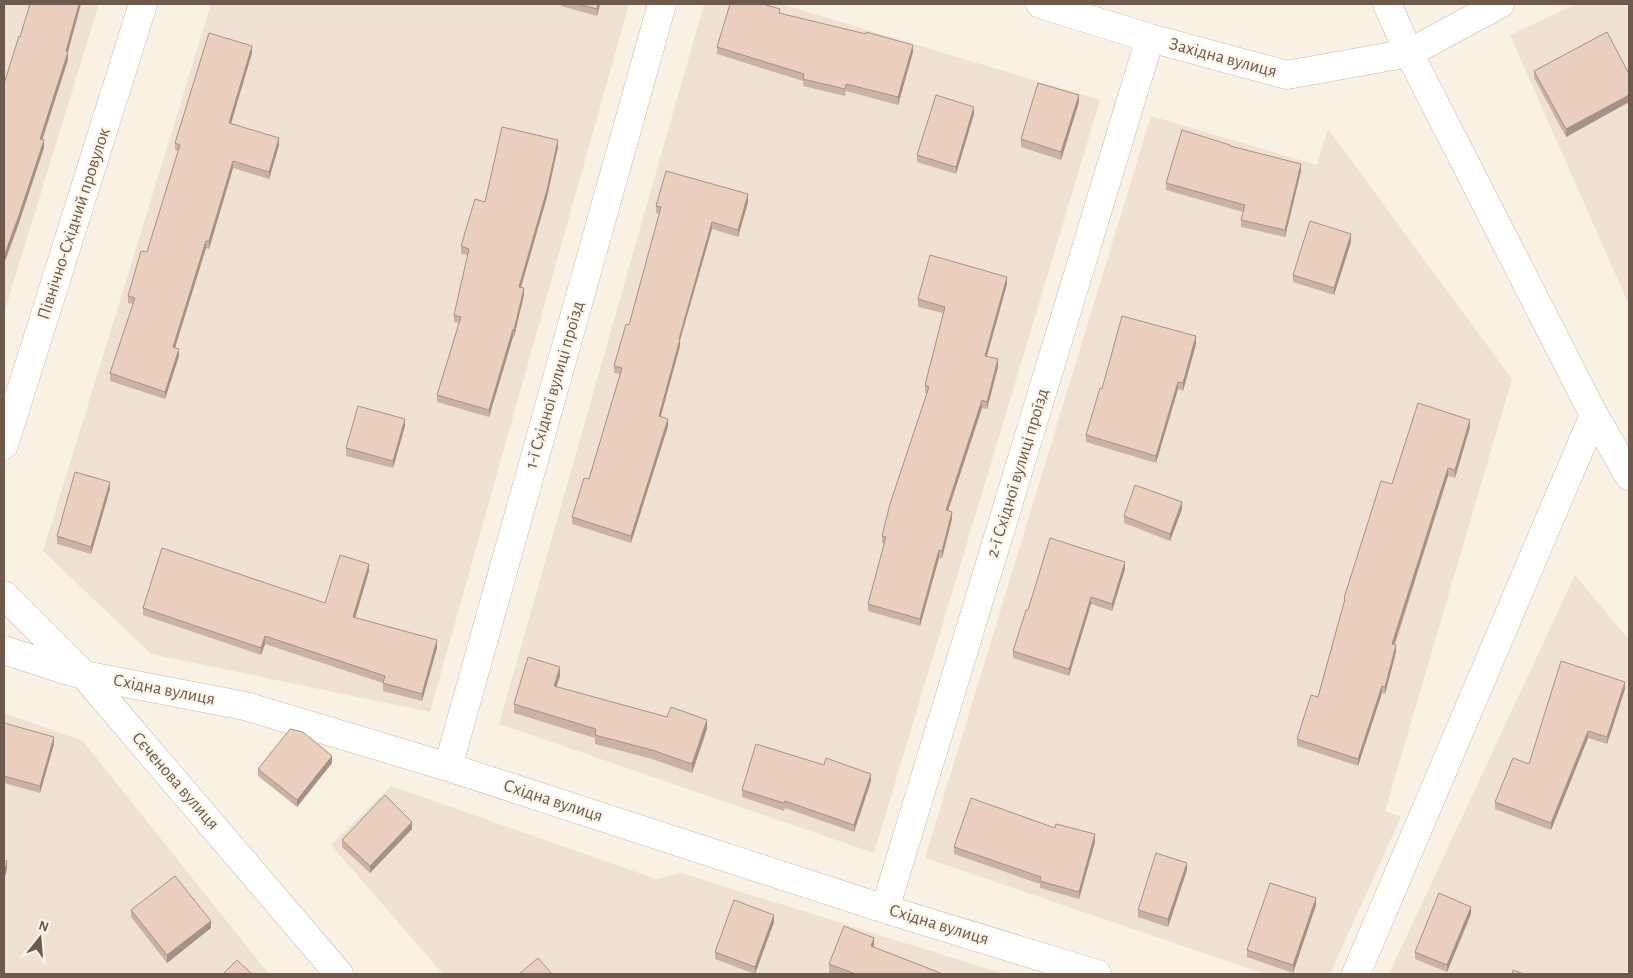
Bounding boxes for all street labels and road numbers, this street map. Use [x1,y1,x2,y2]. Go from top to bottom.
street label: Західна вулиця [1167,35,1279,81]
street label: Північно-Східний провулок [34,125,114,322]
street label: 1-ї Східної вулиці проїзд [522,299,588,471]
street label: 2-ї Східної вулиці проїзд [984,386,1052,560]
street label: Східна вулиця [112,671,216,709]
street label: Сєченова вулиця [128,729,222,833]
street label: Східна вулиця [501,776,605,826]
street label: Східна вулиця [887,901,991,949]

